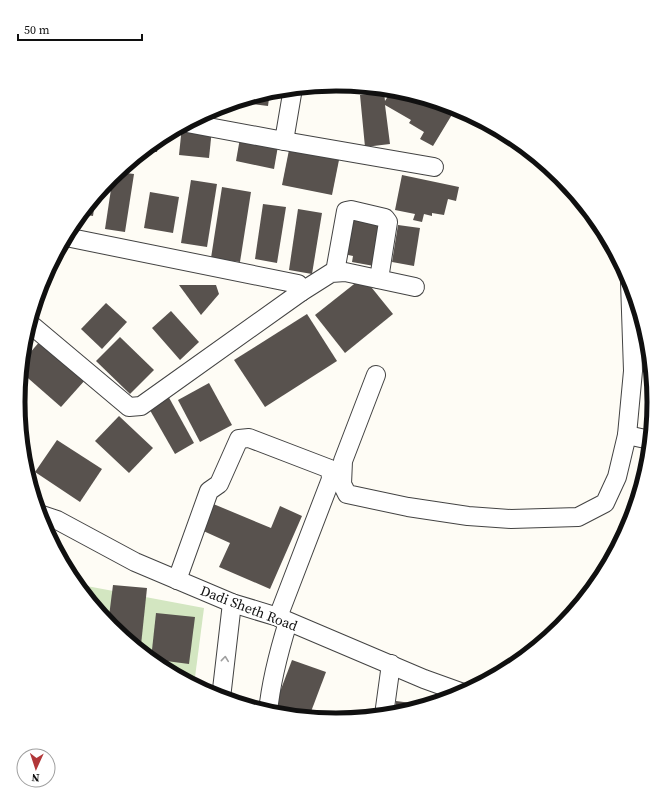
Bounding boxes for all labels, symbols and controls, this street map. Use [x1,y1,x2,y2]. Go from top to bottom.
scale bar [18,16,142,42]
text: 50 m [24,22,50,38]
street label: Dadi Sheth Road [197,580,301,636]
one-way arrow [221,656,230,662]
north arrow [16,748,56,788]
text: N [31,770,40,785]

